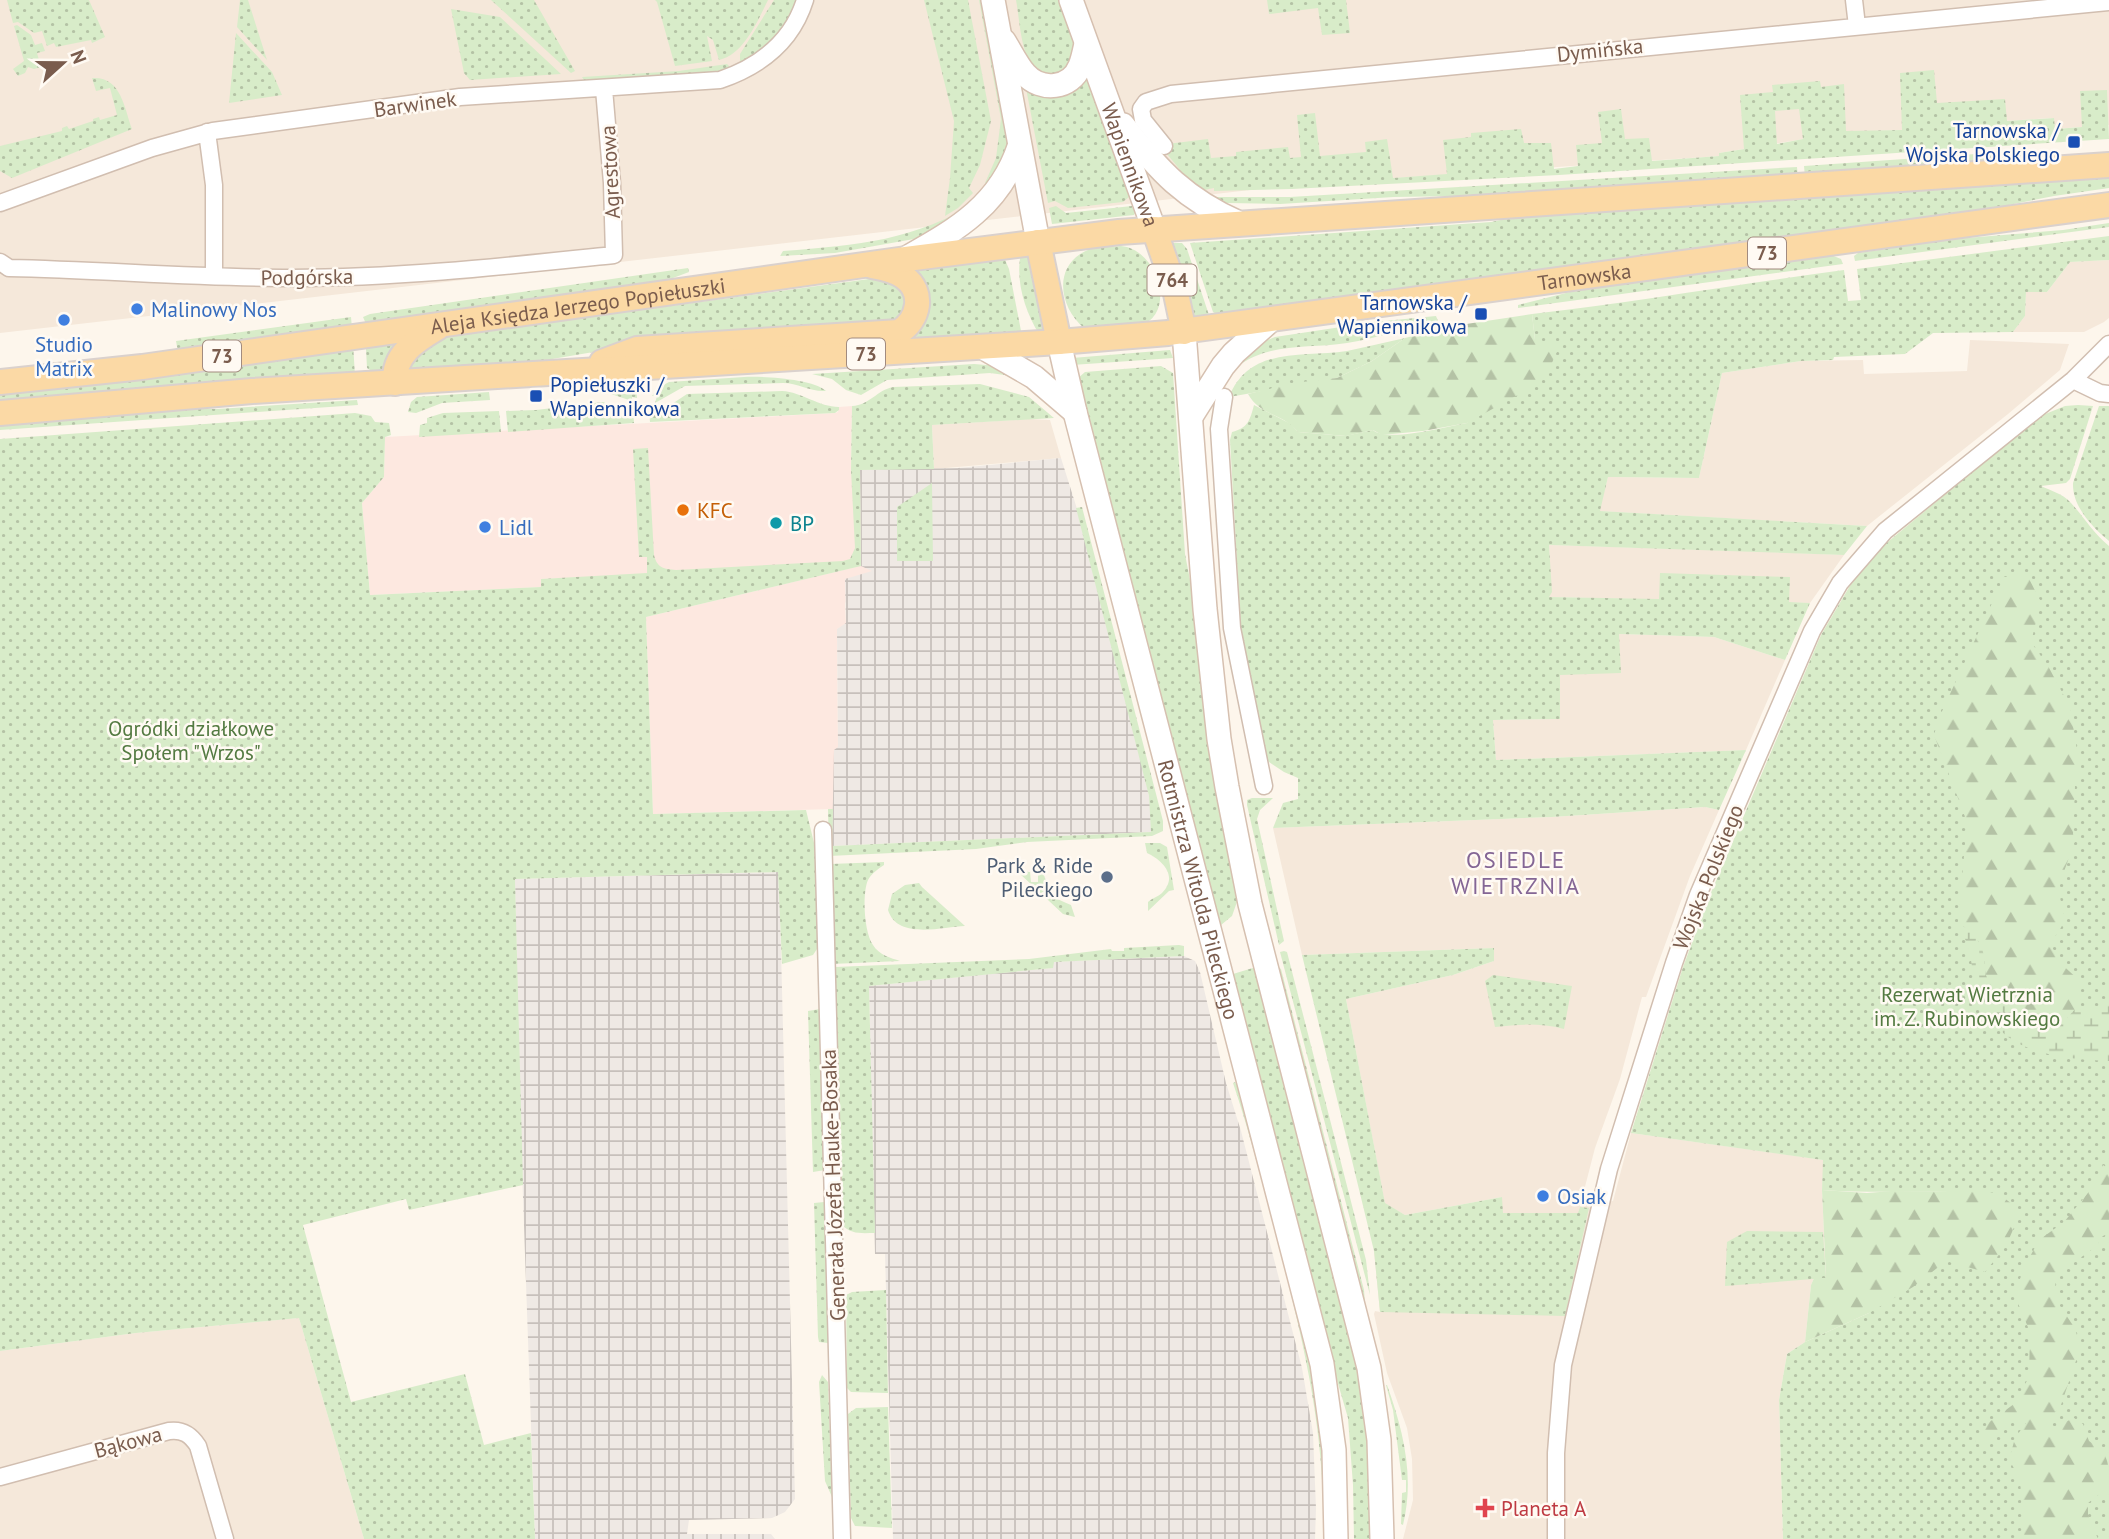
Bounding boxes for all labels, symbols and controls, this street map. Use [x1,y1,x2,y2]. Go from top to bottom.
north arrow [28,28,98,98]
street label: Dymińska [1555,32,1645,68]
text: N [65,47,92,67]
street label: Barwinek [372,85,458,123]
street label: Wapiennikowa [1096,99,1165,230]
place label: Tarnowska / Wojska Polskiego [1906,117,2062,168]
street label: Agrestowa [594,125,626,219]
marker: Tarnowska / Wojska Polskiego [2066,134,2082,150]
road number: 73 [1748,238,1786,268]
street label: Tarnowska [1536,257,1633,296]
street label: Podgórska [261,263,353,291]
road number: 764 [1148,264,1196,296]
street label: Aleja Księdza Jerzego Popiełuszki [429,271,727,340]
place label: Tarnowska / Wapiennikowa [1337,289,1469,340]
place label: Malinowy Nos [151,296,277,323]
marker: Malinowy Nos [129,301,145,317]
marker: Tarnowska / Wapiennikowa [1473,306,1489,322]
marker: Studio Matrix [56,312,72,328]
place label: Studio Matrix [35,331,93,382]
road number: 73 [847,338,885,370]
road number: 73 [203,340,241,372]
place label: Popiełuszki / Wapiennikowa [550,371,680,422]
marker: Popiełuszki / Wapiennikowa [528,388,544,404]
place label: KFC [697,497,733,524]
marker: KFC [675,502,691,518]
place label: BP [790,510,814,537]
place label: Lidl [499,514,533,541]
marker: BP [768,515,784,531]
marker: Lidl [477,519,493,535]
park label: Ogródki działkowe Społem "Wrzos" [108,715,274,766]
street label: Rotmistrza Witolda Pileckiego [1152,757,1246,1022]
street label: Wojska Polskiego [1667,800,1749,954]
district label: OSIEDLE WIETRZNIA [1451,845,1581,900]
place label: Park & Ride Pileckiego [987,852,1093,903]
marker: Park & Ride Pileckiego [1099,869,1115,885]
park label: Rezerwat Wietrznia im. Z. Rubinowskiego [1874,981,2060,1032]
street label: Generała Józefa Hauke-Bosaka [815,1049,851,1321]
place label: Osiak [1557,1183,1606,1210]
marker: Osiak [1535,1188,1551,1204]
street label: Bąkowa [91,1420,165,1464]
place label: Planeta A [1501,1495,1587,1522]
marker: Planeta A [1475,1498,1495,1518]

